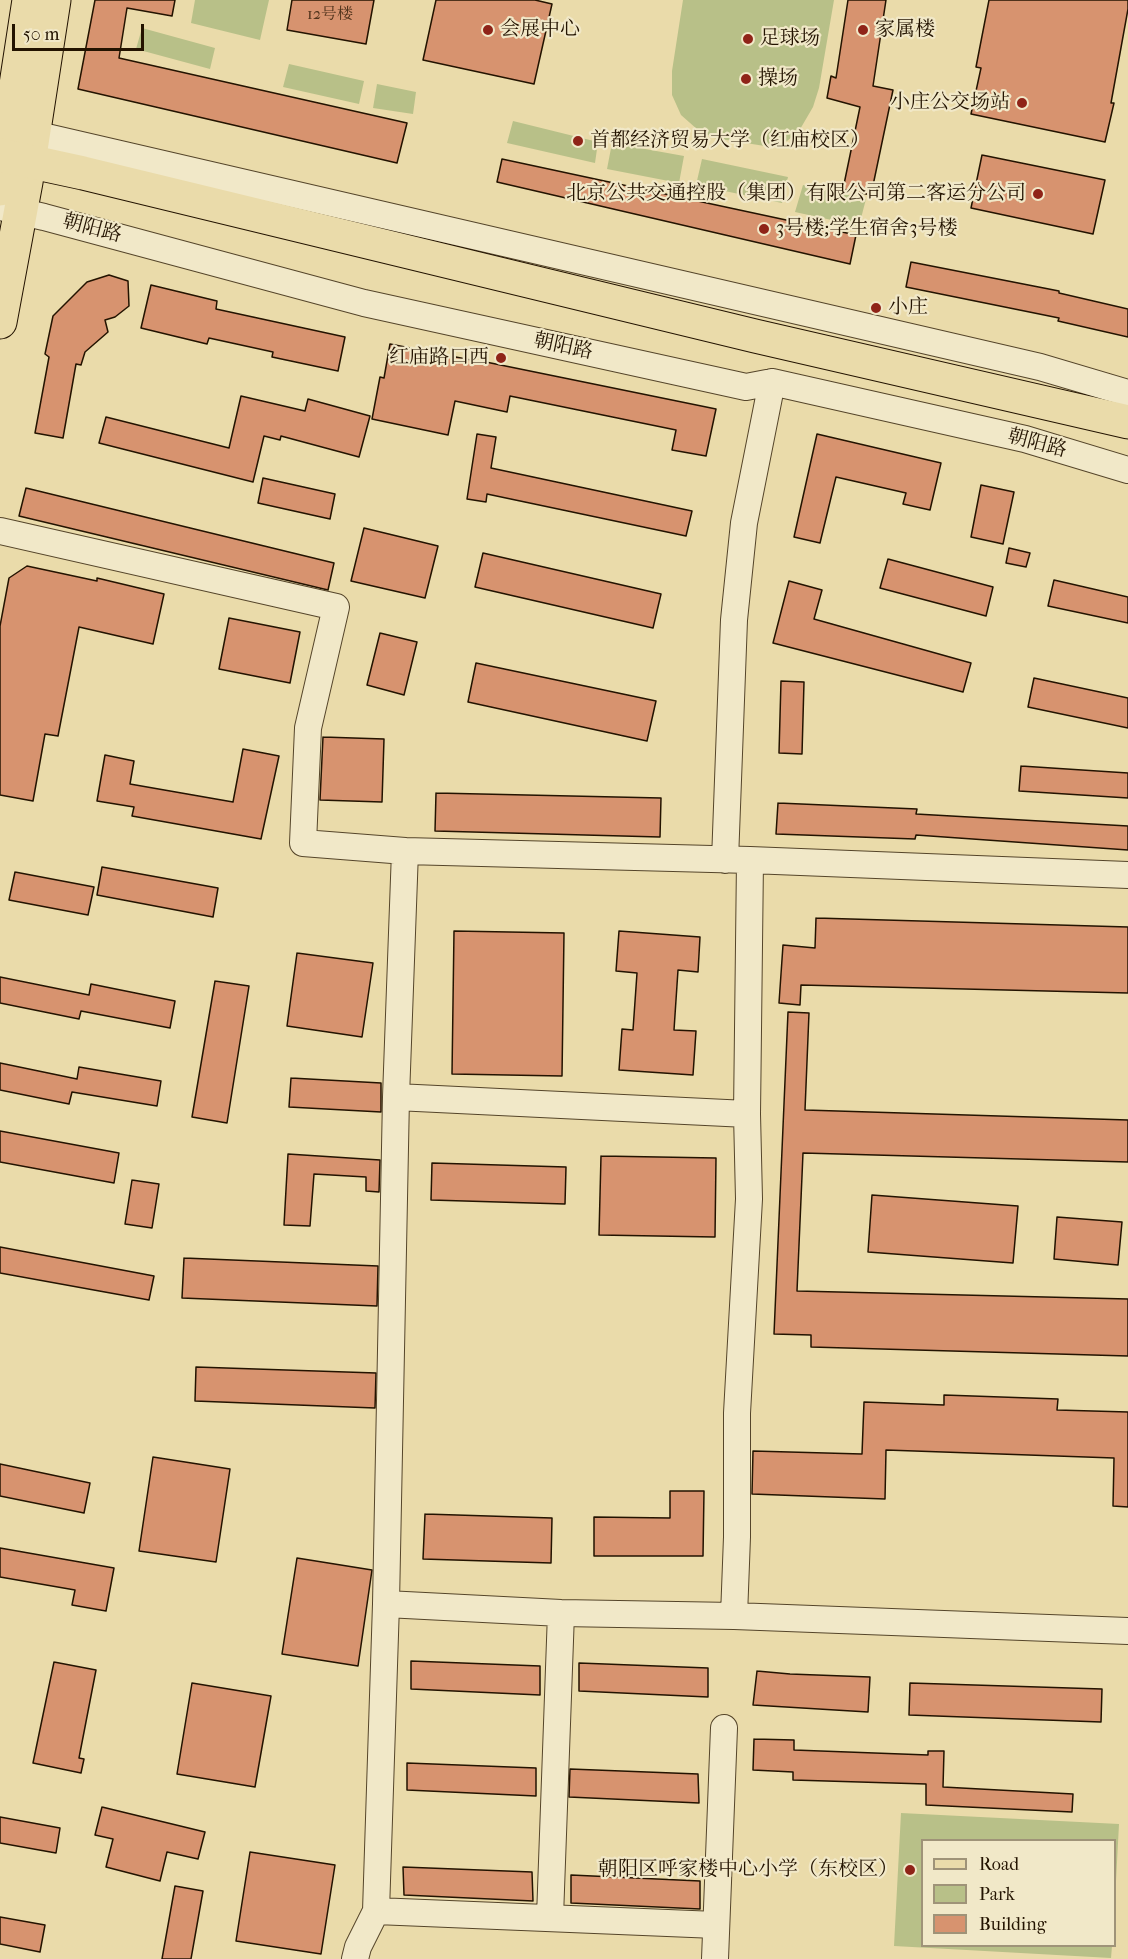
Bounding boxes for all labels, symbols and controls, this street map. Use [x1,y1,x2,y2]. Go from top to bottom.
house number: 12号楼 [307,5,353,25]
scale bar [15,12,147,50]
place label: 会展中心 [500,18,580,42]
place label: 家属楼 [875,18,935,42]
marker: 会展中心 [481,23,495,37]
marker: 家属楼 [856,23,870,37]
text: 50 m [23,24,59,45]
place label: 足球场 [760,27,820,51]
marker: 足球场 [741,32,755,46]
place label: 操场 [758,67,798,91]
marker: 操场 [739,72,753,86]
place label: 小庄公交场站 [890,91,1010,115]
marker: 小庄公交场站 [1015,96,1029,110]
place label: 首都经济贸易大学（红庙校区） [590,129,870,153]
marker: 首都经济贸易大学（红庙校区） [571,134,585,148]
place label: 北京公共交通控股（集团）有限公司第二客运分公司 [566,182,1026,206]
marker: 北京公共交通控股（集团）有限公司第二客运分公司 [1031,187,1045,201]
street label: 朝阳路 [60,210,124,248]
place label: 3号楼;学生宿舍3号楼 [776,217,958,241]
marker: 3号楼;学生宿舍3号楼 [757,222,771,236]
place label: 小庄 [888,296,928,320]
marker: 小庄 [869,301,883,315]
street label: 朝阳路 [531,329,595,365]
place label: 红庙路口西 [389,346,489,370]
marker: 红庙路口西 [494,351,508,365]
street label: 朝阳路 [1005,425,1069,463]
legend [921,1839,1116,1947]
text: Road [979,1854,1019,1875]
place label: 朝阳区呼家楼中心小学（东校区） [598,1858,898,1882]
marker: 朝阳区呼家楼中心小学（东校区） [903,1863,917,1877]
text: Park [979,1884,1015,1905]
text: Building [979,1914,1046,1935]

